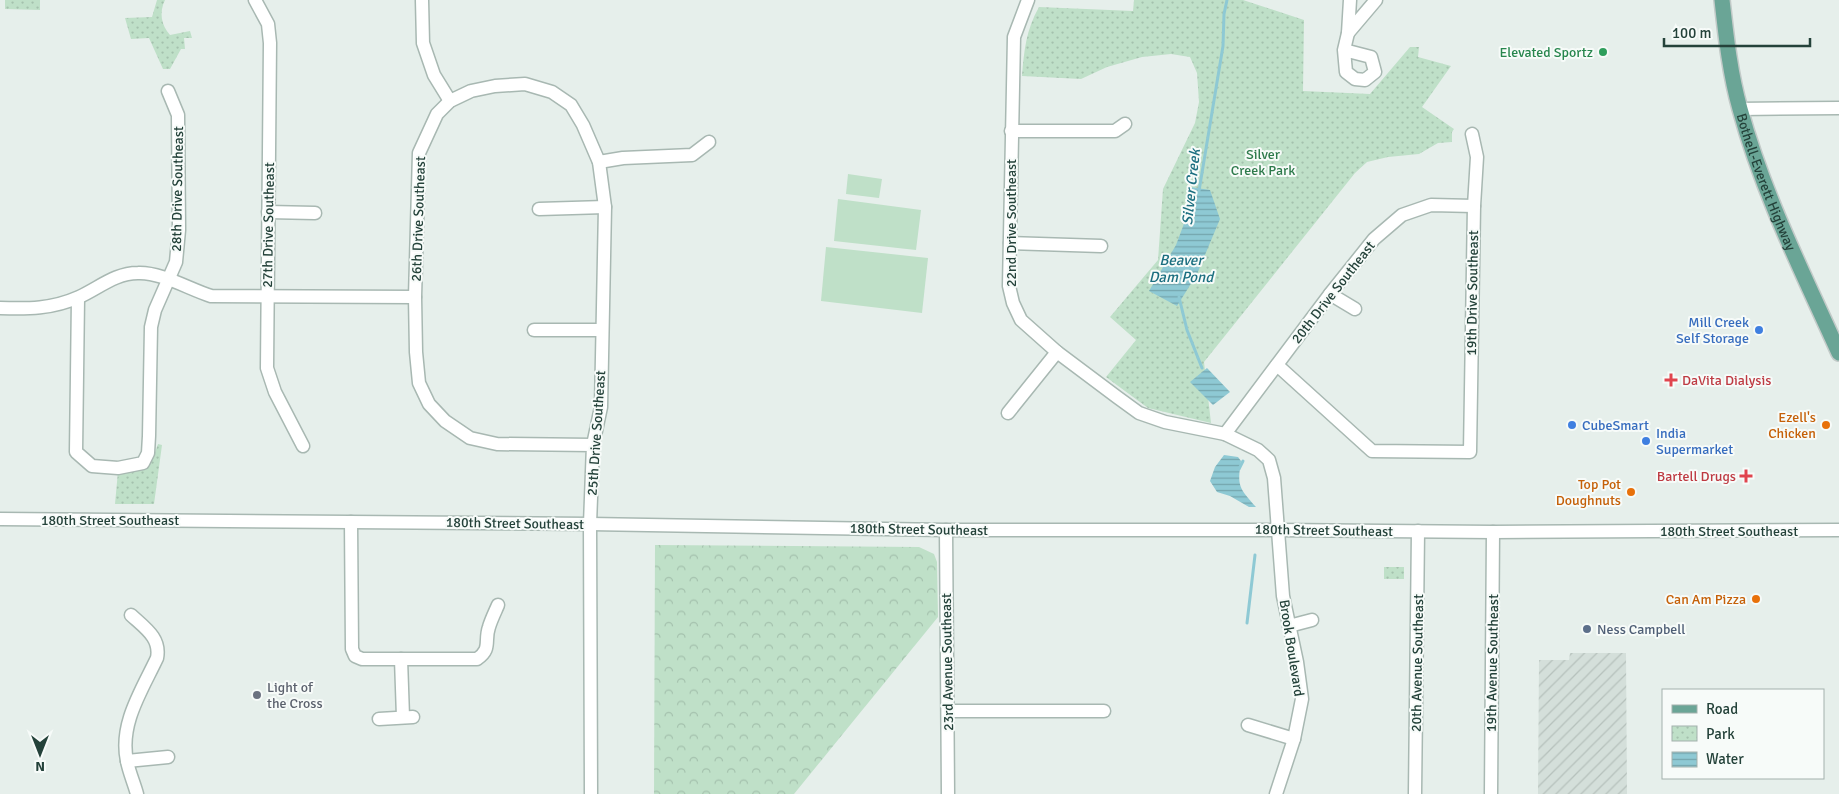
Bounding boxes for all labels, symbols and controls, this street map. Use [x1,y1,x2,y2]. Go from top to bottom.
scale bar [1664,15,1810,47]
text: 100 m [1672,24,1712,42]
place label: Elevated Sportz [1499,44,1593,61]
marker: Elevated Sportz [1597,46,1609,58]
street label: Bothell-Everett Highway [1733,111,1799,254]
street label: 28th Drive Southeast [168,126,187,252]
park label: Silver Creek Park [1231,146,1295,179]
water label: Silver Creek [1178,147,1204,226]
street label: 26th Drive Southeast [408,156,429,282]
street label: 22nd Drive Southeast [1003,159,1020,287]
street label: 27th Drive Southeast [259,162,278,288]
street label: 19th Drive Southeast [1463,230,1482,356]
street label: 20th Drive Southeast [1288,238,1379,347]
water label: Beaver Dam Pond [1149,251,1215,286]
place label: Mill Creek Self Storage [1676,314,1749,347]
marker: Mill Creek Self Storage [1753,324,1765,336]
street label: 25th Drive Southeast [584,370,609,496]
place label: DaVita Dialysis [1682,372,1771,389]
marker: DaVita Dialysis [1664,373,1678,387]
place label: Ezell's Chicken [1768,409,1816,442]
place label: CubeSmart [1582,417,1649,434]
marker: CubeSmart [1566,419,1578,431]
marker: Ezell's Chicken [1820,419,1832,431]
place label: India Supermarket [1656,425,1733,458]
marker: India Supermarket [1640,435,1652,447]
place label: Bartell Drugs [1657,468,1736,485]
marker: Bartell Drugs [1740,470,1752,482]
place label: Top Pot Doughnuts [1556,476,1621,509]
marker: Top Pot Doughnuts [1625,486,1637,498]
street label: 180th Street Southeast [41,512,179,529]
street label: 180th Street Southeast [446,514,584,533]
street label: 180th Street Southeast [850,520,988,539]
street label: 180th Street Southeast [1255,521,1393,540]
street label: 180th Street Southeast [1660,523,1798,540]
place label: Can Am Pizza [1666,591,1746,608]
street label: 23rd Avenue Southeast [938,593,957,731]
marker: Can Am Pizza [1750,593,1762,605]
street label: 20th Avenue Southeast [1408,594,1427,732]
street label: 19th Avenue Southeast [1483,594,1502,732]
street label: Brook Boulevard [1275,598,1308,698]
place label: Ness Campbell [1597,621,1685,638]
marker: Ness Campbell [1581,623,1593,635]
place label: Light of the Cross [267,679,323,712]
marker: Light of the Cross [251,689,263,701]
legend [1662,689,1824,779]
text: Road [1706,700,1738,718]
text: Park [1706,725,1735,743]
north arrow [15,729,65,779]
text: Water [1706,750,1744,768]
text: N [35,758,45,775]

